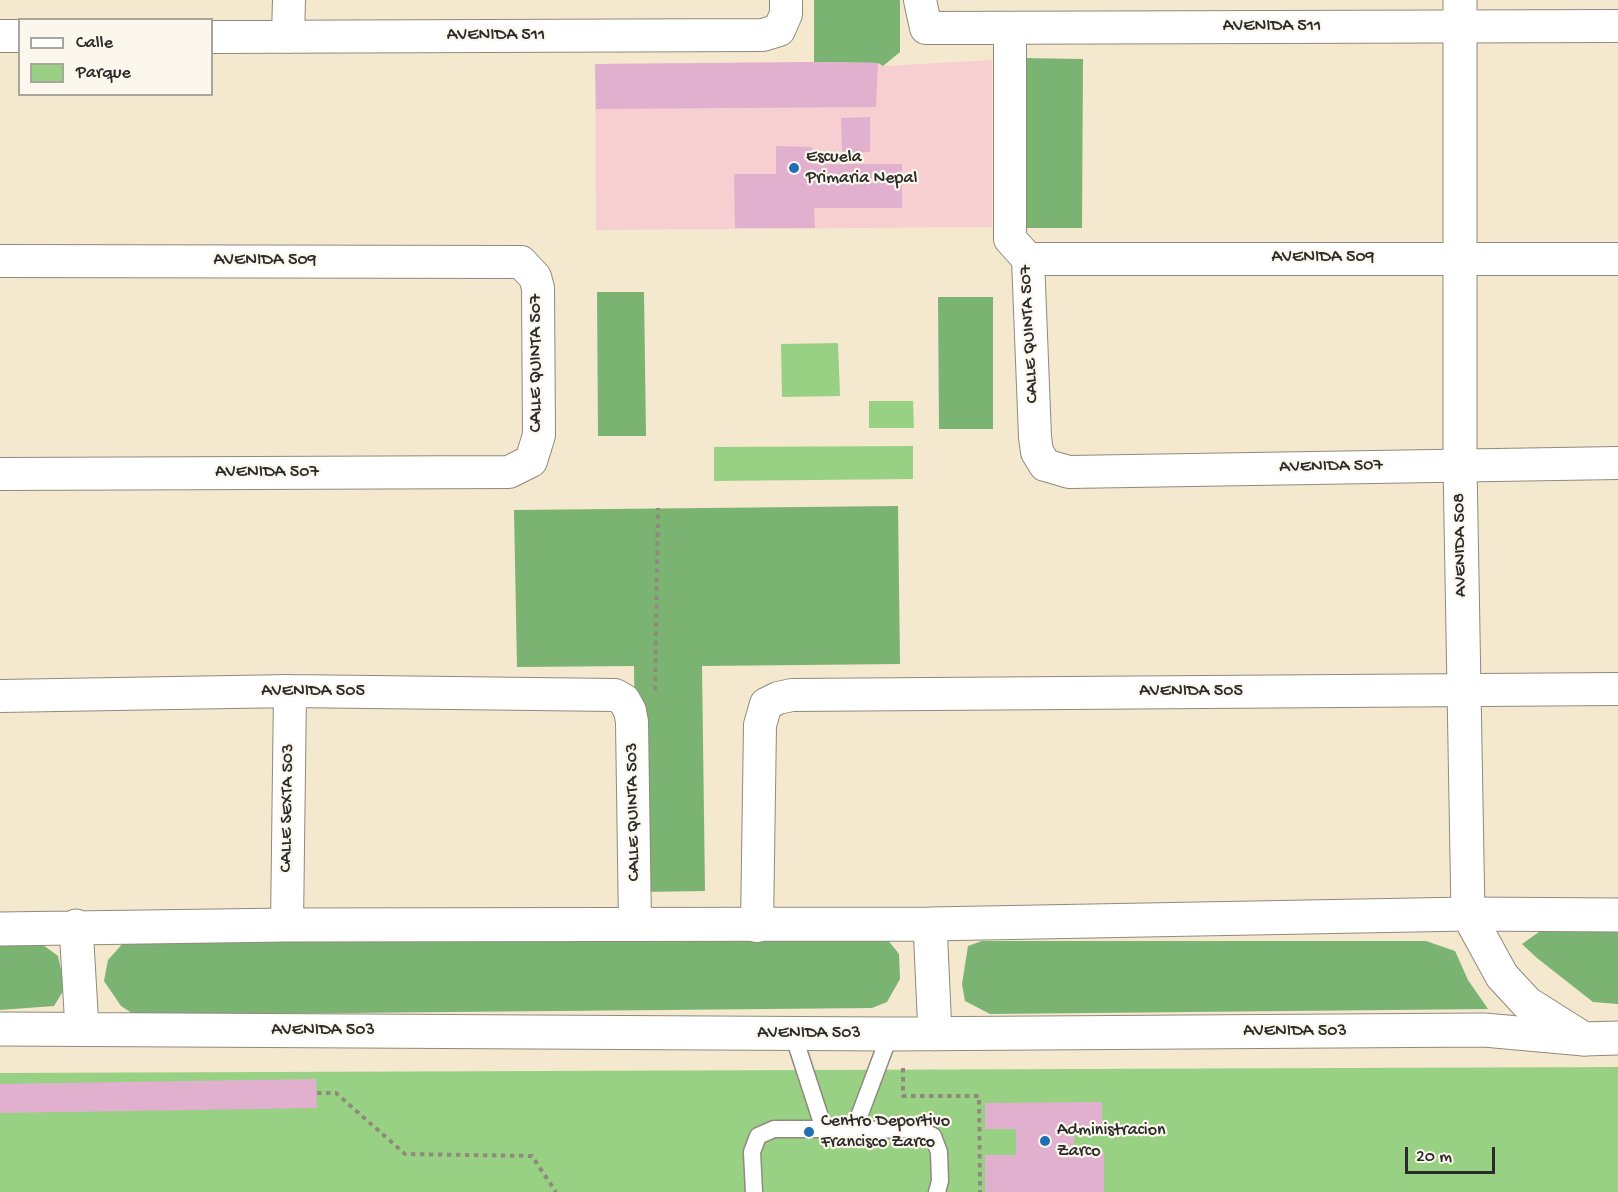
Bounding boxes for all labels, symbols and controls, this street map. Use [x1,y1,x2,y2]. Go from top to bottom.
street label: AVENIDA 511 [1223,16,1321,38]
legend [18,18,213,96]
street label: AVENIDA 511 [447,25,545,47]
text: Calle [76,33,113,54]
text: Parque [76,63,131,84]
place label: Escuela Primaria Nepal [806,147,917,190]
marker: Escuela Primaria Nepal [787,161,801,175]
street label: AVENIDA 509 [1271,247,1375,269]
street label: AVENIDA 509 [213,250,317,272]
street label: CALLE QUINTA 507 [1016,264,1044,404]
street label: CALLE QUINTA 507 [526,294,548,432]
street label: AVENIDA 507 [1279,455,1383,479]
street label: AVENIDA 507 [215,462,319,484]
street label: AVENIDA 508 [1449,493,1473,597]
street label: AVENIDA 505 [261,681,365,703]
street label: AVENIDA 505 [1139,681,1243,703]
street label: CALLE SEXTA 503 [276,743,300,873]
street label: CALLE QUINTA 503 [622,743,646,881]
street label: AVENIDA 503 [271,1020,375,1042]
street label: AVENIDA 503 [1243,1021,1347,1043]
street label: AVENIDA 503 [757,1023,861,1045]
place label: Centro Deportivo Francisco Zarco [821,1111,950,1154]
place label: Administracion Zarco [1057,1120,1166,1162]
marker: Centro Deportivo Francisco Zarco [802,1125,816,1139]
marker: Administracion Zarco [1038,1134,1052,1148]
scale bar [1408,1135,1498,1173]
text: 20 m [1416,1147,1452,1168]

